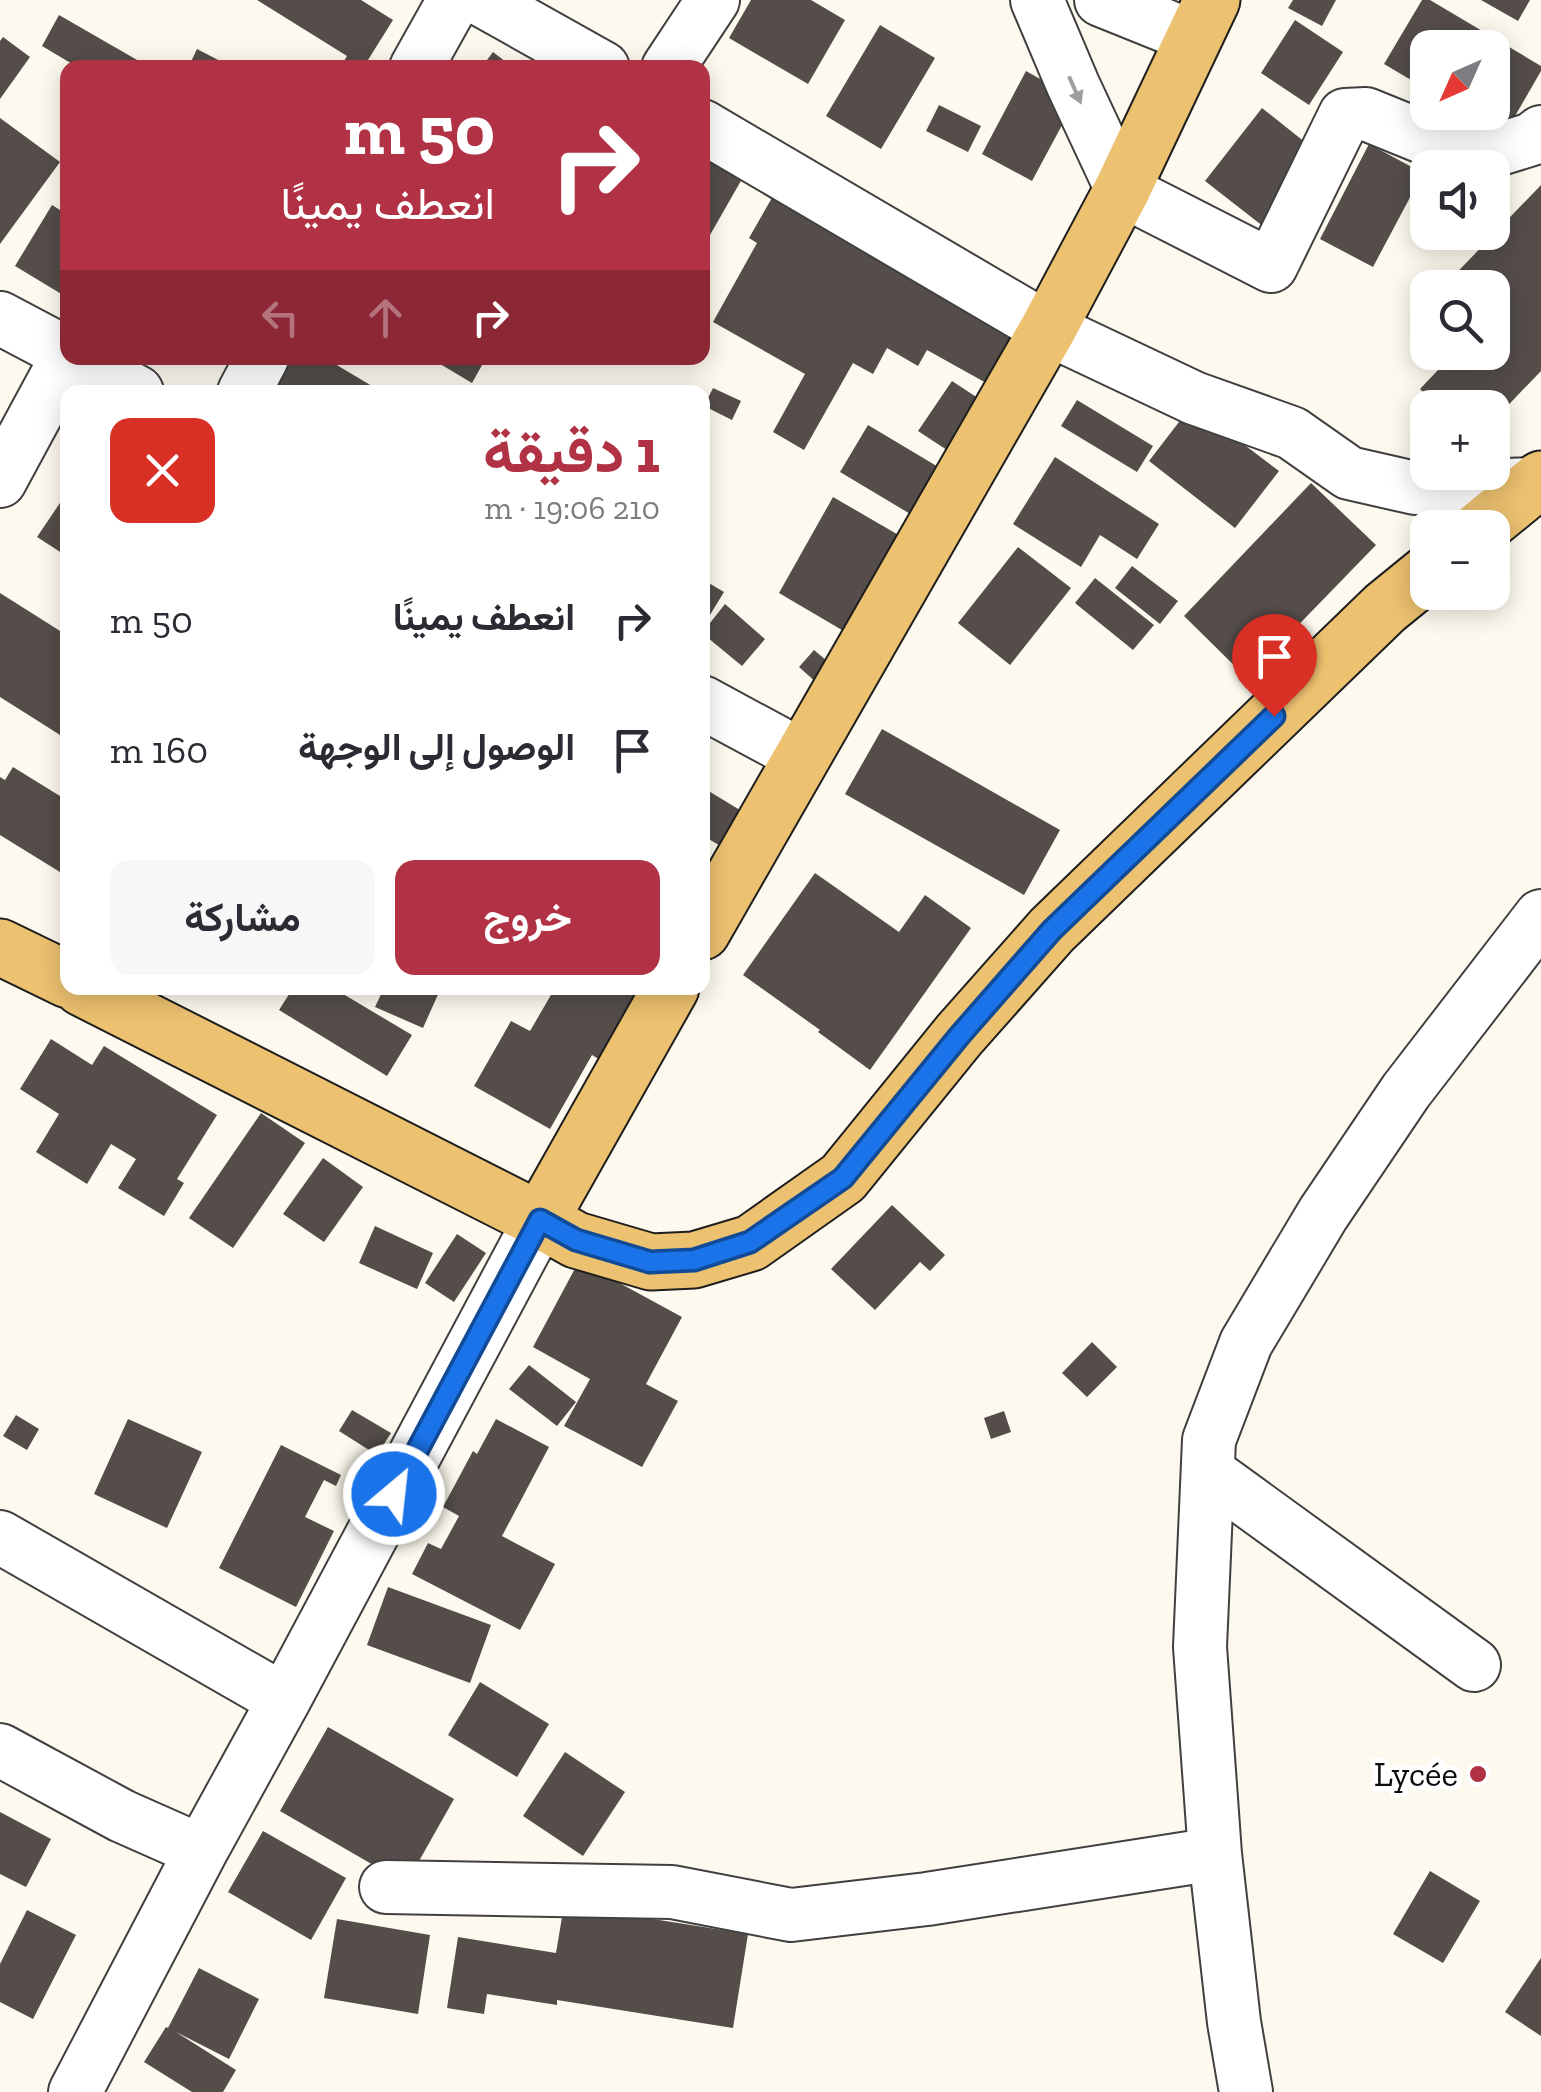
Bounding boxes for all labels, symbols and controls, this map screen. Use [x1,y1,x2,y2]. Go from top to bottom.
north arrow [1410,30,1510,130]
map controls [1410,30,1510,610]
one-way arrow [1067,76,1084,105]
text: 50 m [344,88,495,172]
icon: right [530,100,660,230]
button: sound [1410,150,1510,250]
text: انعطف يمينًا [281,177,495,231]
button: search [1410,270,1510,370]
icon: left [253,290,308,345]
icon: ahead [358,290,413,345]
icon: right [463,290,518,345]
button: + [1410,390,1510,490]
text: 1 دقيقة [483,415,660,487]
button: close [110,418,215,523]
text: 210 m · 19:06 [484,489,660,527]
button: − [1410,510,1510,610]
icon: right [605,593,660,648]
text: انعطف يمينًا [393,594,575,640]
text: 50 m [110,597,193,643]
pin [1232,614,1317,717]
icon: arrive [1247,629,1302,684]
icon: arrive [605,723,660,778]
text: الوصول إلى الوجهة [298,724,575,770]
text: 160 m [110,727,208,773]
button: مشاركة [110,860,375,975]
button: خروج [395,860,660,975]
position arrow [342,1442,446,1546]
place label: Lycée [1374,1753,1458,1795]
marker: Lycée [1467,1763,1489,1785]

